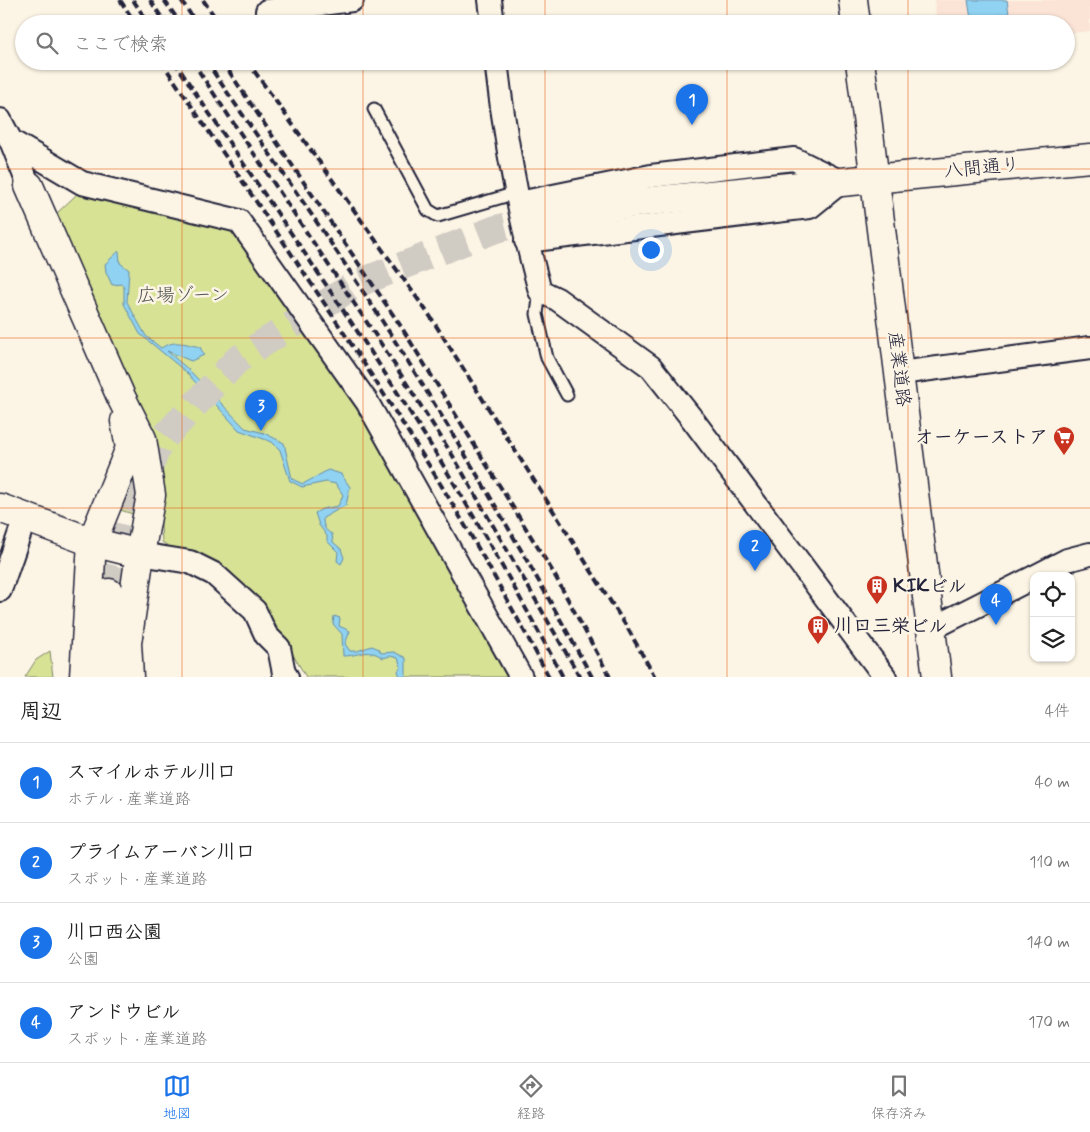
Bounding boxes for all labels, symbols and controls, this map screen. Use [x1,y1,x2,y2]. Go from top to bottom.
search box [15,15,1075,70]
icon: search [33,29,61,57]
text: ここで検索 [73,32,168,57]
pin: 1 [676,84,708,125]
street label: 八間通り [943,152,1021,184]
your location [638,237,664,263]
park label: 広場ゾーン [137,283,229,308]
street label: 産業道路 [882,330,916,408]
pin: 3 [245,390,277,431]
place label: オーケーストア [915,425,1048,450]
supermarket icon: オーケーストア [1052,425,1076,456]
pin: 2 [739,530,771,571]
map controls [1030,572,1075,662]
button: locate [1030,572,1075,617]
building icon: KIKビル [865,574,889,605]
place label: KIKビル [893,574,967,599]
pin: 4 [980,584,1012,625]
building icon: 川口三栄ビル [806,614,830,645]
place label: 川口三栄ビル [834,614,948,639]
button: layers [1030,617,1075,662]
text: 周辺 [20,698,62,726]
text: 4件 [1045,701,1070,722]
text: スマイルホテル川口 [67,760,236,785]
text: 1 [32,772,40,793]
text: 40 m [1034,772,1070,793]
text: ホテル · 産業道路 [67,789,191,810]
text: プライムアーバン川口 [67,840,255,865]
text: 2 [32,852,40,873]
text: 110 m [1029,852,1070,873]
text: スポット · 産業道路 [67,869,207,890]
text: 川口西公園 [67,920,162,945]
text: 3 [32,932,40,953]
text: 140 m [1026,932,1070,953]
text: 公園 [67,949,99,970]
text: アンドウビル [67,1000,181,1025]
text: 4 [31,1012,41,1033]
text: 170 m [1028,1012,1070,1033]
text: スポット · 産業道路 [67,1029,207,1050]
tab: 地図 [163,1072,191,1123]
tab: 経路 [517,1072,545,1123]
tab: 保存済み [871,1072,927,1123]

